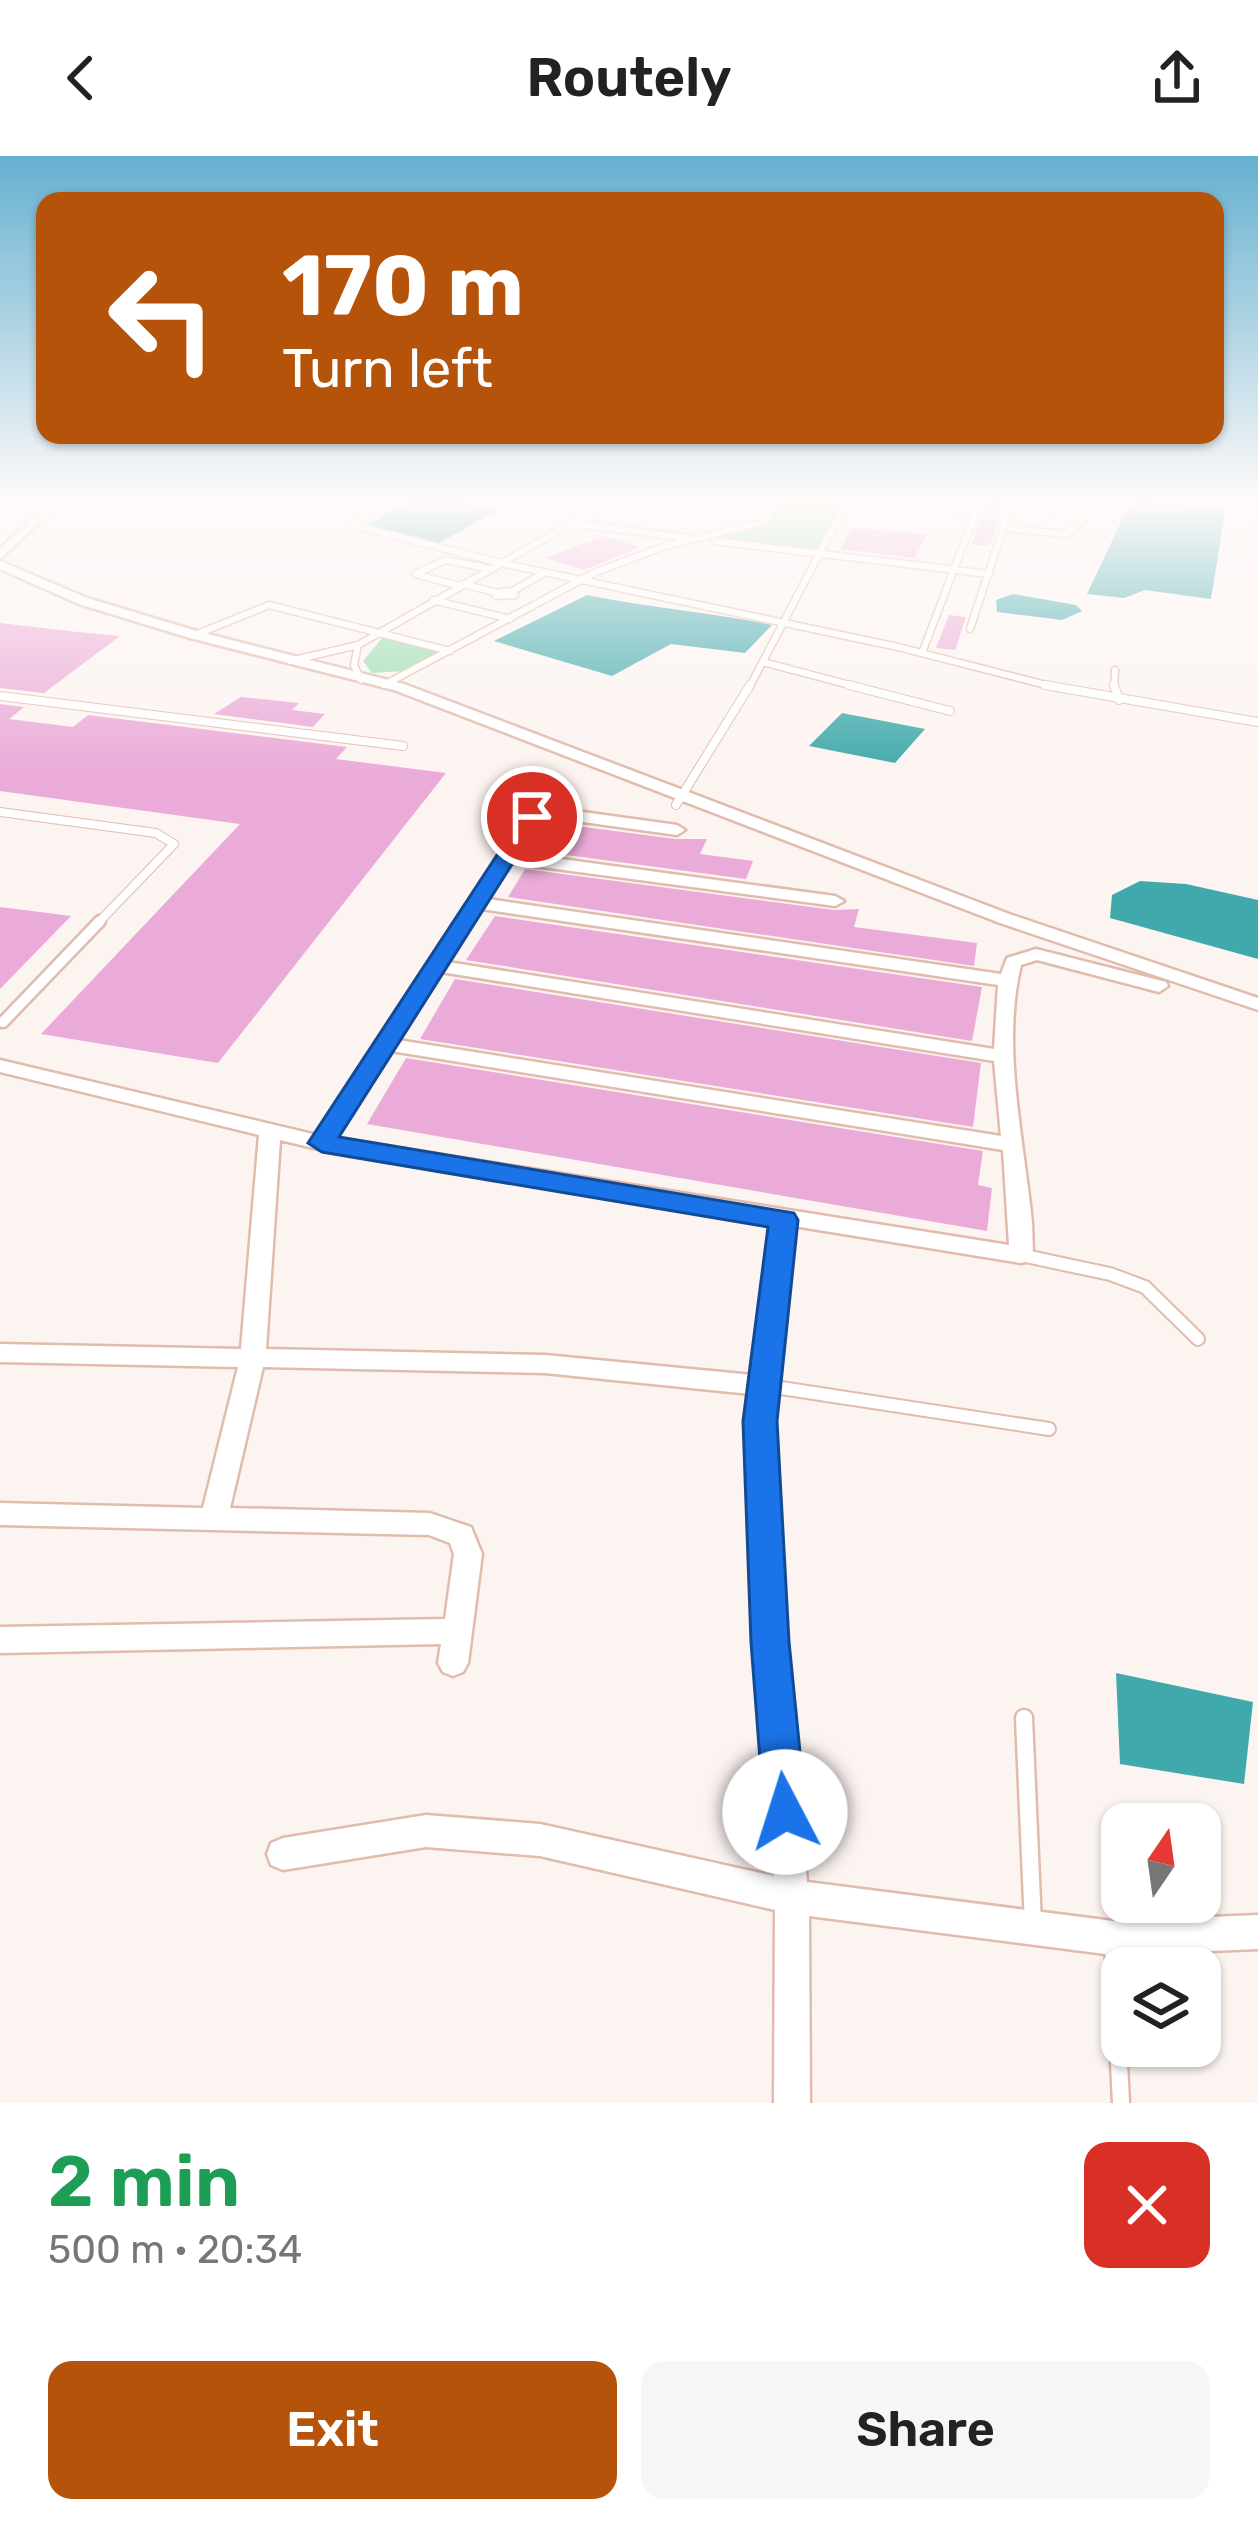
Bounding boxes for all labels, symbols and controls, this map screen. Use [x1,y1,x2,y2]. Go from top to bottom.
icon: back [48,45,114,111]
icon: share [1144,45,1210,111]
text: Routely [526,46,732,110]
text: 170 m [282,236,524,336]
icon: left [84,240,240,396]
text: Turn left [282,337,493,401]
pin [481,766,583,868]
icon: arrive [499,784,565,850]
position arrow [722,1749,848,1875]
north arrow [1101,1803,1221,1923]
map controls [1101,1803,1221,2067]
button: layers [1101,1947,1221,2067]
text: 2 min [48,2139,240,2224]
button: close [1084,2142,1210,2268]
text: 500 m · 20:34 [48,2227,302,2273]
button: Exit [48,2361,617,2499]
button: Share [641,2361,1210,2499]

